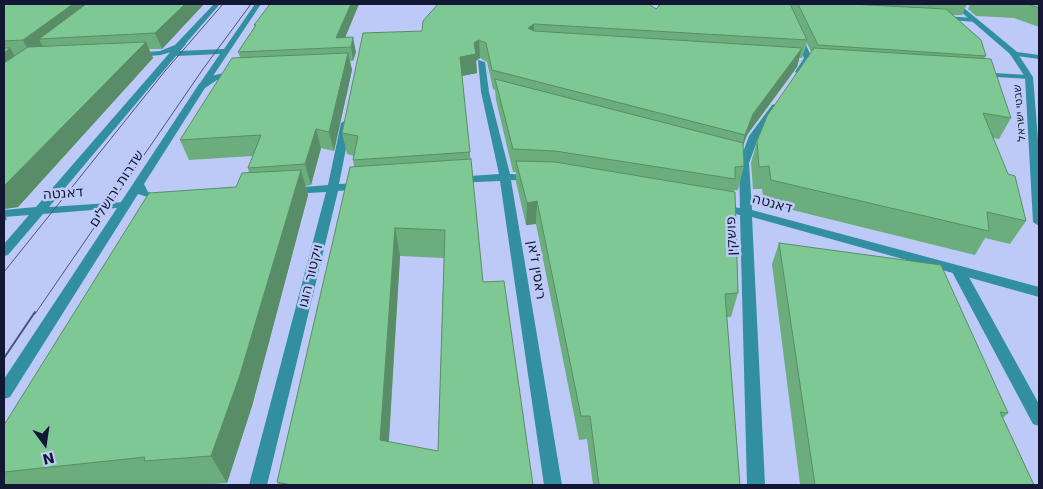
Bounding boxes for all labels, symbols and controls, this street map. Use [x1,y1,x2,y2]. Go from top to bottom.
street label: שבטי ישראל [1011,84,1029,142]
street label: שדרות ירושלים [86,147,148,231]
street label: דאנטה [42,184,84,204]
street label: דאנטה [750,191,794,217]
street label: פושקין [723,216,741,256]
street label: ראסין ז'אן [523,239,549,301]
street label: ויקטור הוגו [295,243,327,309]
north arrow [20,419,70,469]
text: N [41,449,56,468]

